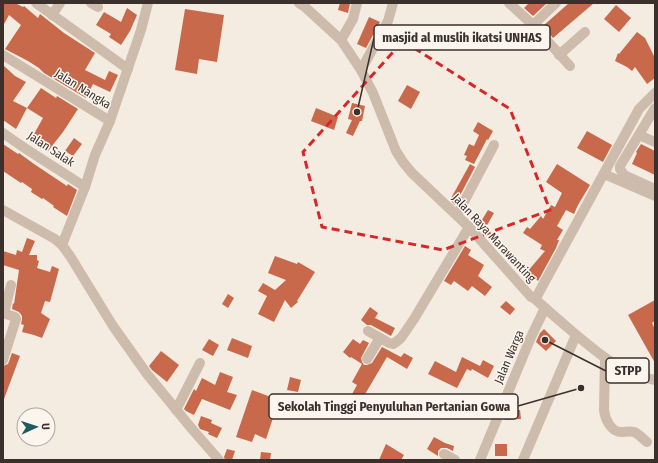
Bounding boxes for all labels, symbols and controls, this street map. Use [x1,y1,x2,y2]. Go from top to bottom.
callout: masjid al muslih ikatsi UNHAS [374,25,550,50]
text: masjid al muslih ikatsi UNHAS [382,30,542,45]
street label: Jalan Nangka [52,66,114,112]
street label: Jalan Salak [25,129,78,170]
street label: Jalan Raya Marawanting [449,191,539,285]
street label: Jalan Warga [491,328,527,386]
callout: STPP [606,358,649,383]
text: STPP [615,363,642,378]
callout: Sekolah Tinggi Penyuluhan Pertanian Gowa [269,394,518,419]
text: Sekolah Tinggi Penyuluhan Pertanian Gowa [278,399,511,414]
north arrow [16,407,56,447]
text: U [39,423,52,430]

